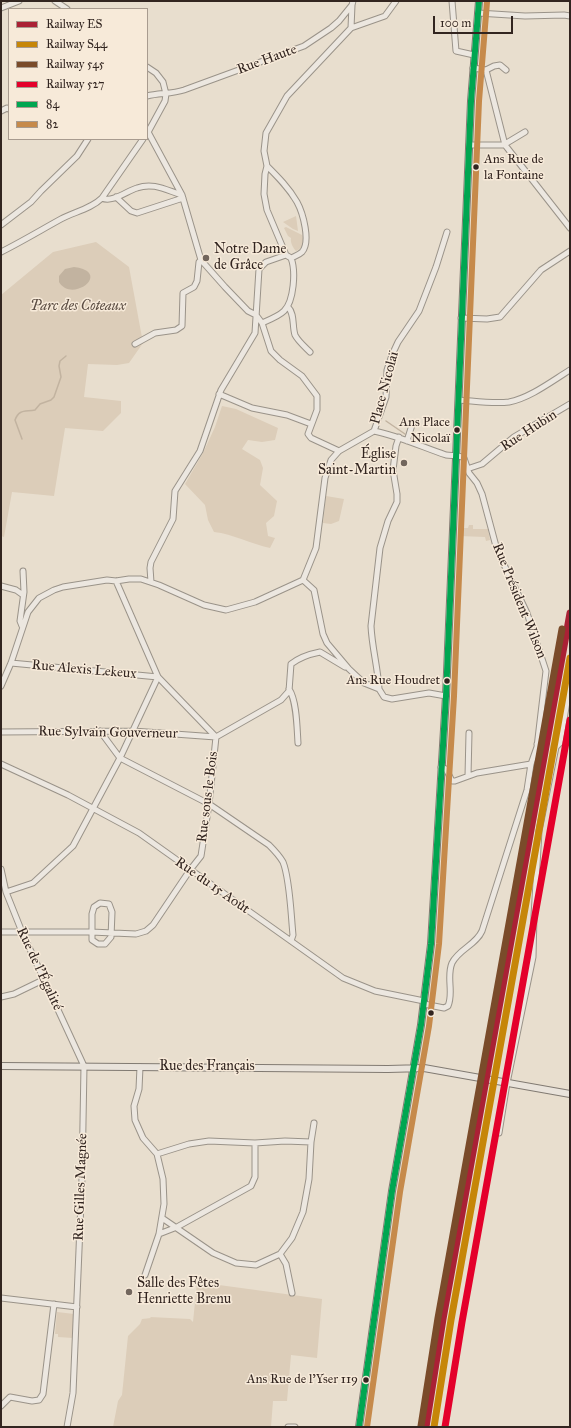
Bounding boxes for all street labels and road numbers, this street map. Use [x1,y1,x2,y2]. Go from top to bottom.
street label: Rue Haute [235,41,299,79]
street label: Place Nicolaï [367,350,403,426]
street label: Rue Hubin [498,407,560,455]
street label: Rue Président Wilson [488,541,550,661]
street label: Rue Alexis Lekeux [31,657,137,683]
street label: Rue Sylvain Gouverneur [38,723,178,743]
street label: Rue sous le Bois [194,750,222,844]
street label: Rue du 15 Août [171,854,253,918]
street label: Rue de l'Égalité [12,925,66,1013]
street label: Rue des Français [159,1059,255,1075]
street label: Rue Gilles Magnée [71,1133,91,1241]

